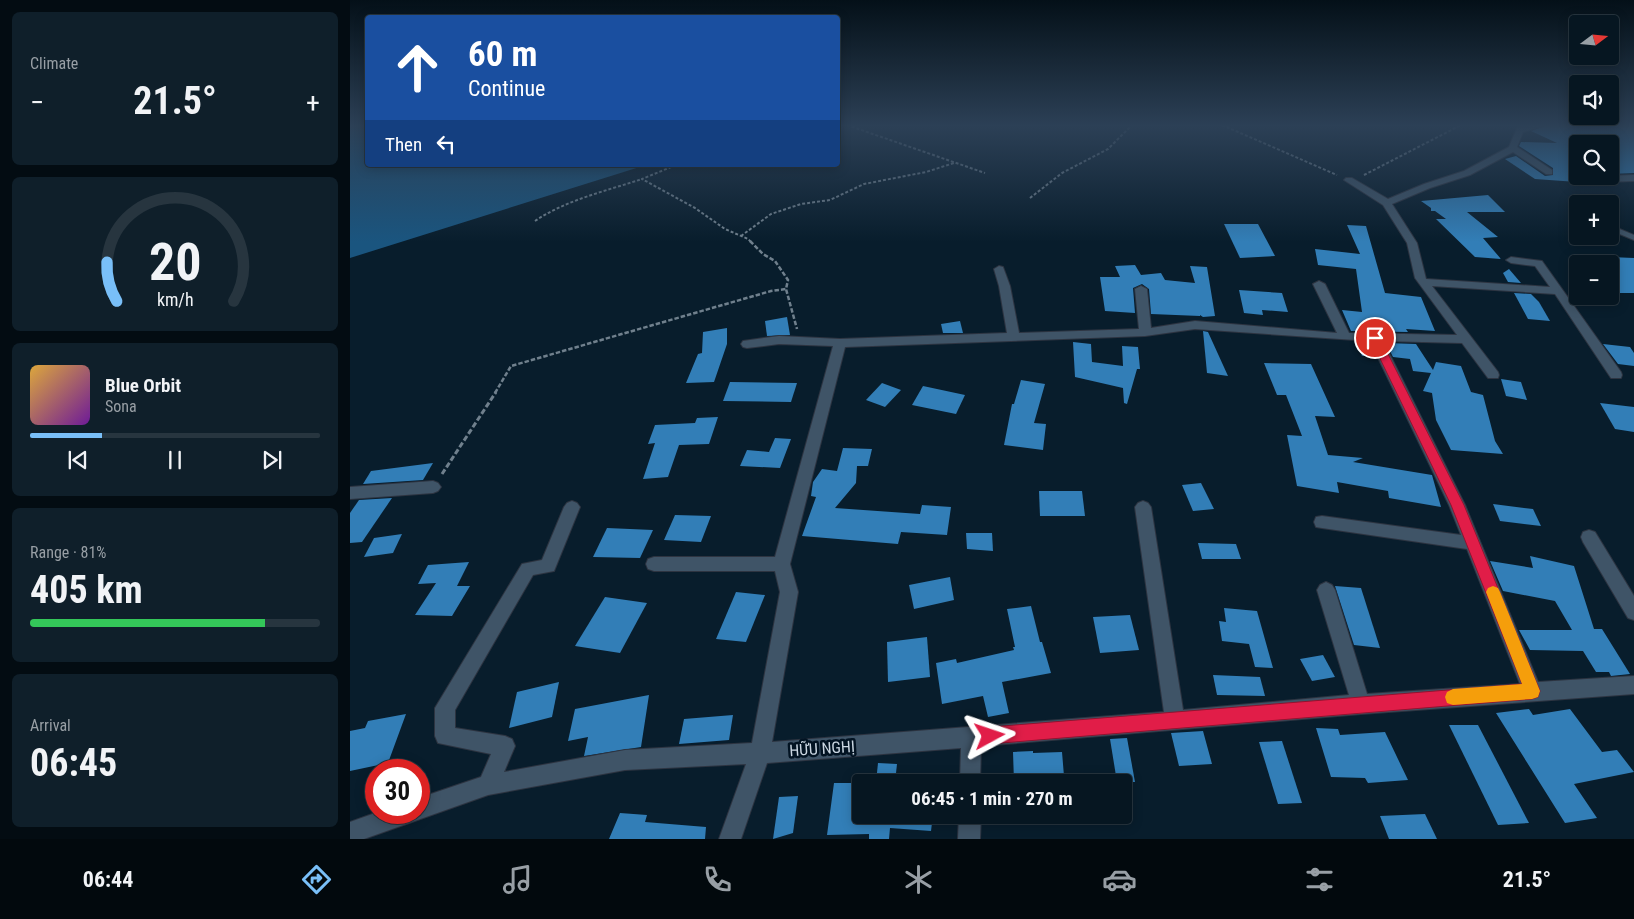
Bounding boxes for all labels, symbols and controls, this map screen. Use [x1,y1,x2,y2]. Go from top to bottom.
north arrow [1569,15,1619,65]
map controls [1569,15,1619,305]
text: 60 m [468,34,537,75]
icon: ahead [385,35,450,100]
text: Climate [30,54,78,73]
button: sound [1569,75,1619,125]
text: Continue [468,76,545,101]
text: 21.5° [133,79,217,123]
text: − [30,86,44,119]
text: + [306,86,320,119]
icon: left [432,130,460,158]
text: Then [385,133,422,156]
button: search [1569,135,1619,185]
button: + [1569,195,1619,245]
text: 20 [149,232,201,293]
button: − [1569,255,1619,305]
text: km/h [157,289,193,310]
pin [1354,317,1396,359]
icon: arrive [1361,324,1389,352]
text: Blue Orbit [105,374,181,397]
text: Sona [105,397,137,416]
icon: previous [64,446,92,474]
icon: pause [161,446,189,474]
icon: next [258,446,286,474]
text: Range · 81% [30,543,106,562]
text: 405 km [30,568,143,612]
position arrow [963,709,1015,761]
text: Arrival [30,716,71,735]
street label: HỮU NGHỊ [789,736,855,760]
text: 06:45 [30,741,117,785]
speed limit sign: 30 [365,759,430,824]
text: 06:45 · 1 min · 270 m [911,787,1073,810]
icon: directions [299,862,334,897]
icon: music [500,862,535,897]
icon: phone [700,862,735,897]
icon: climate [901,862,936,897]
icon: car [1102,862,1137,897]
icon: filters [1302,862,1337,897]
text: 06:44 [83,867,133,892]
text: 21.5° [1503,867,1551,892]

